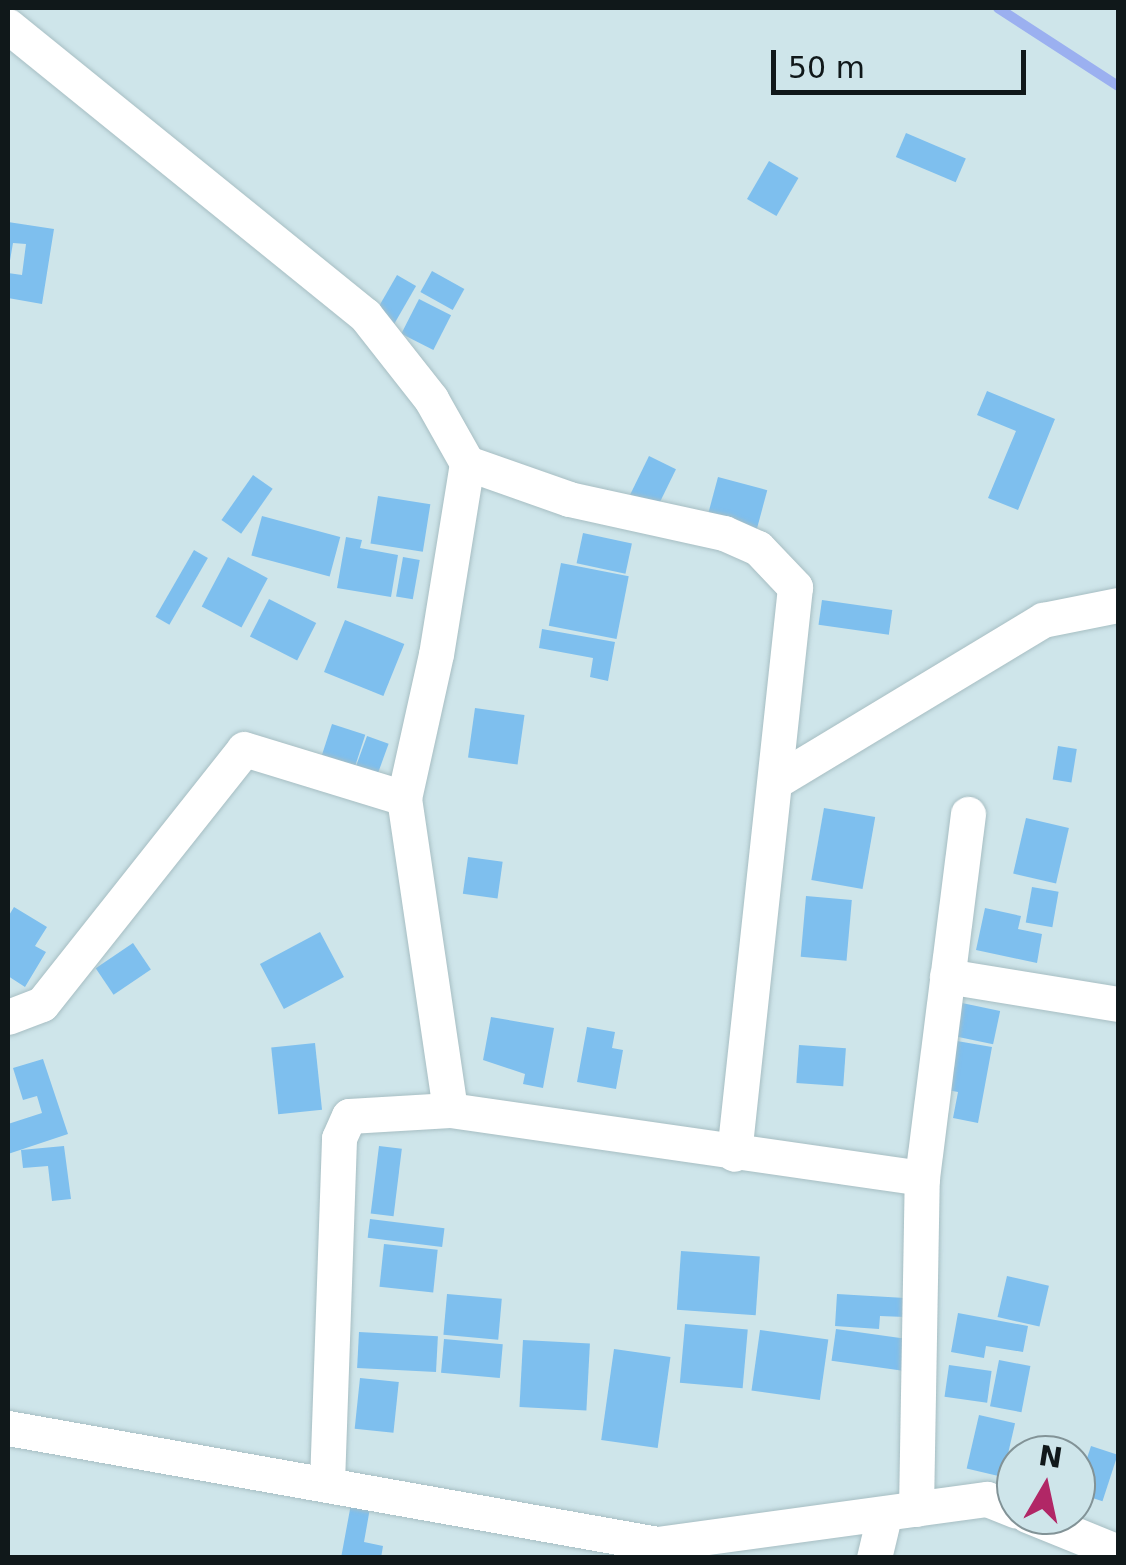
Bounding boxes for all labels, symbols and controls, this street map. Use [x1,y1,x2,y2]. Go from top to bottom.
scale bar [776,30,1031,92]
text: 50 m [788,50,865,85]
north arrow [996,1435,1096,1535]
text: N [1036,1439,1065,1475]

